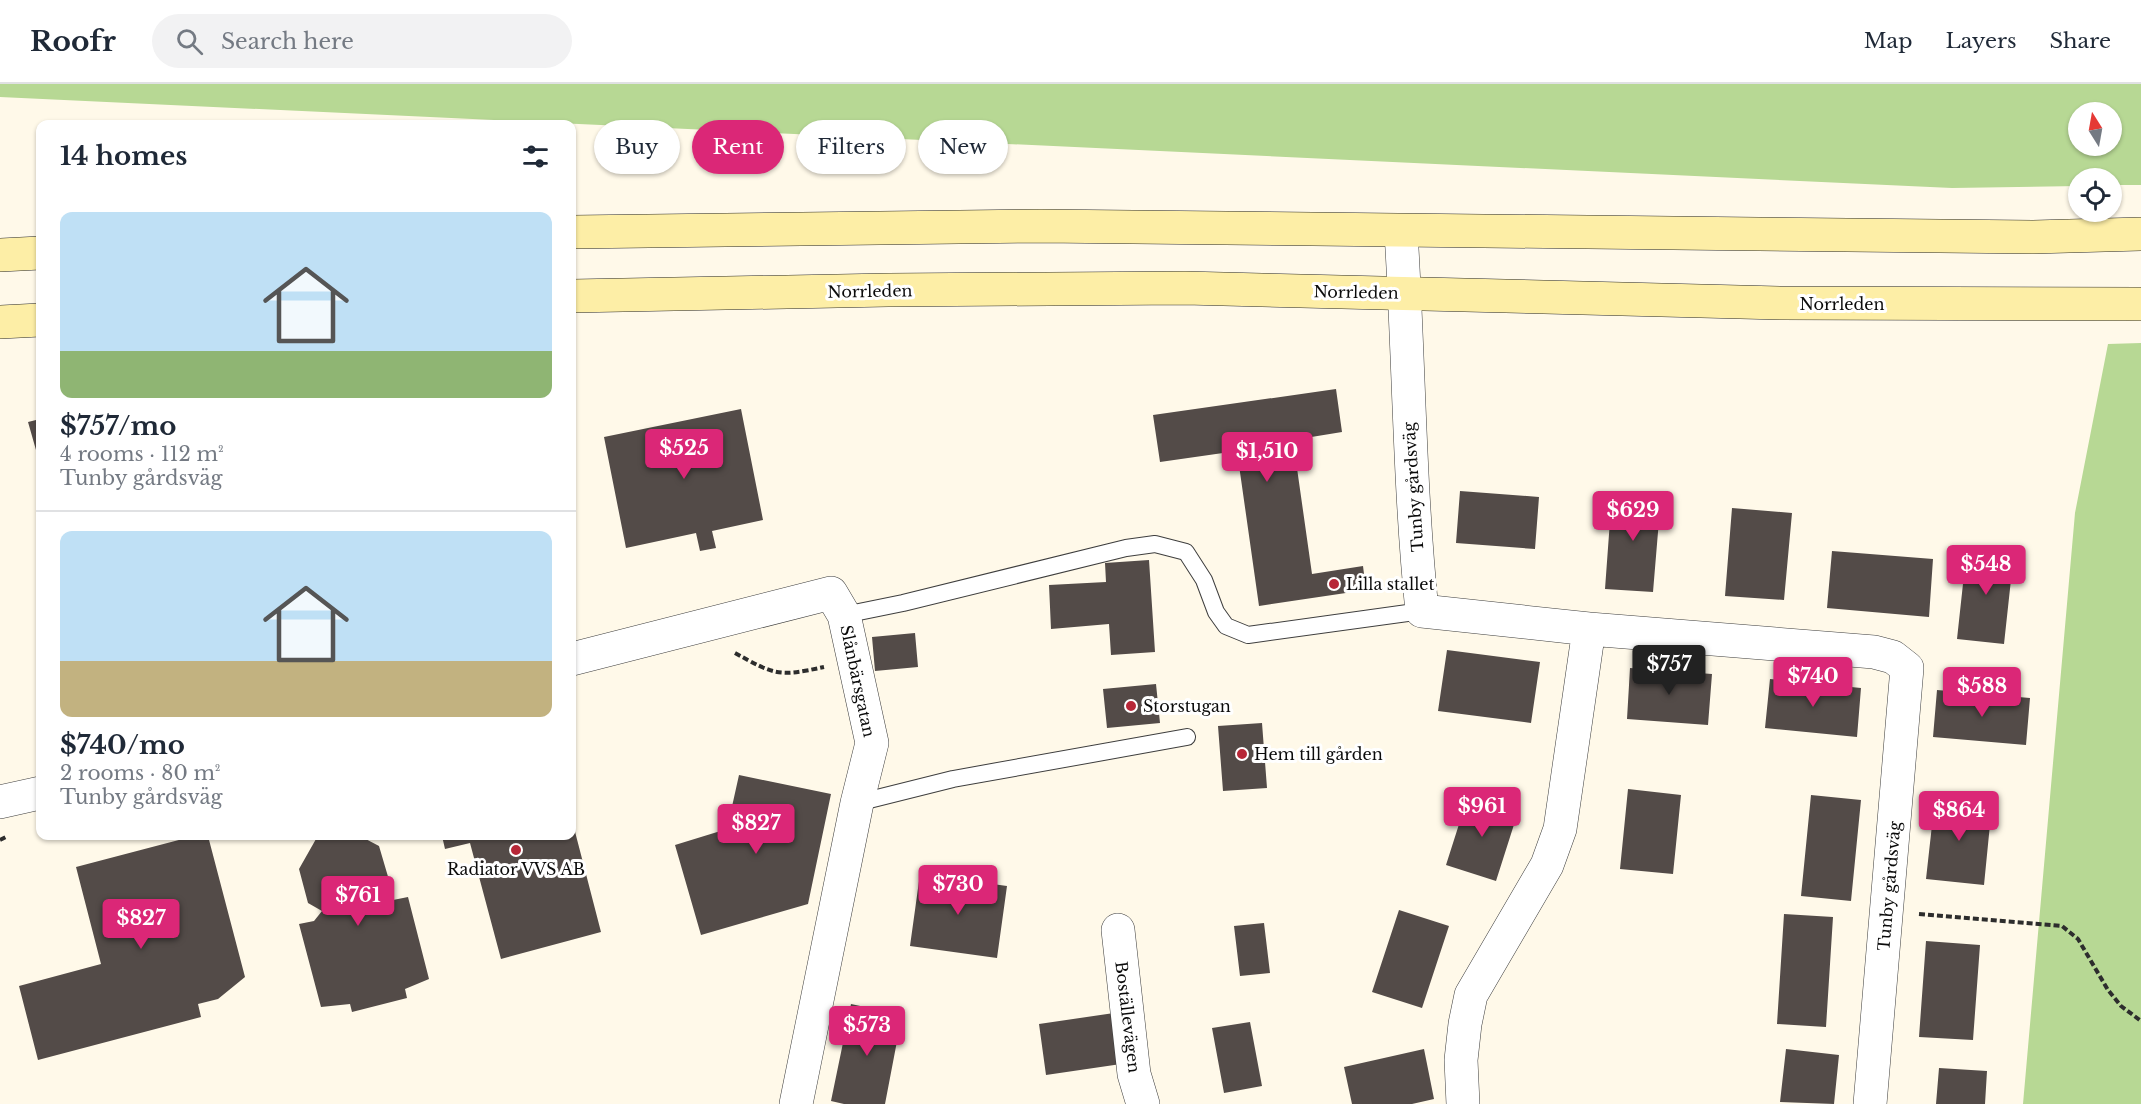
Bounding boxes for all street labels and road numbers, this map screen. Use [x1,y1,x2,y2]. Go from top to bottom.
street label: Norrleden [827,280,913,302]
street label: Norrleden [1313,281,1399,303]
street label: Norrleden [1799,294,1885,314]
street label: Tunby gårdsväg [1398,421,1428,553]
street label: Slånbärsgatan [836,623,880,739]
street label: Tunby gårdsväg [1873,820,1905,952]
street label: Boställevägen [1111,960,1145,1074]

